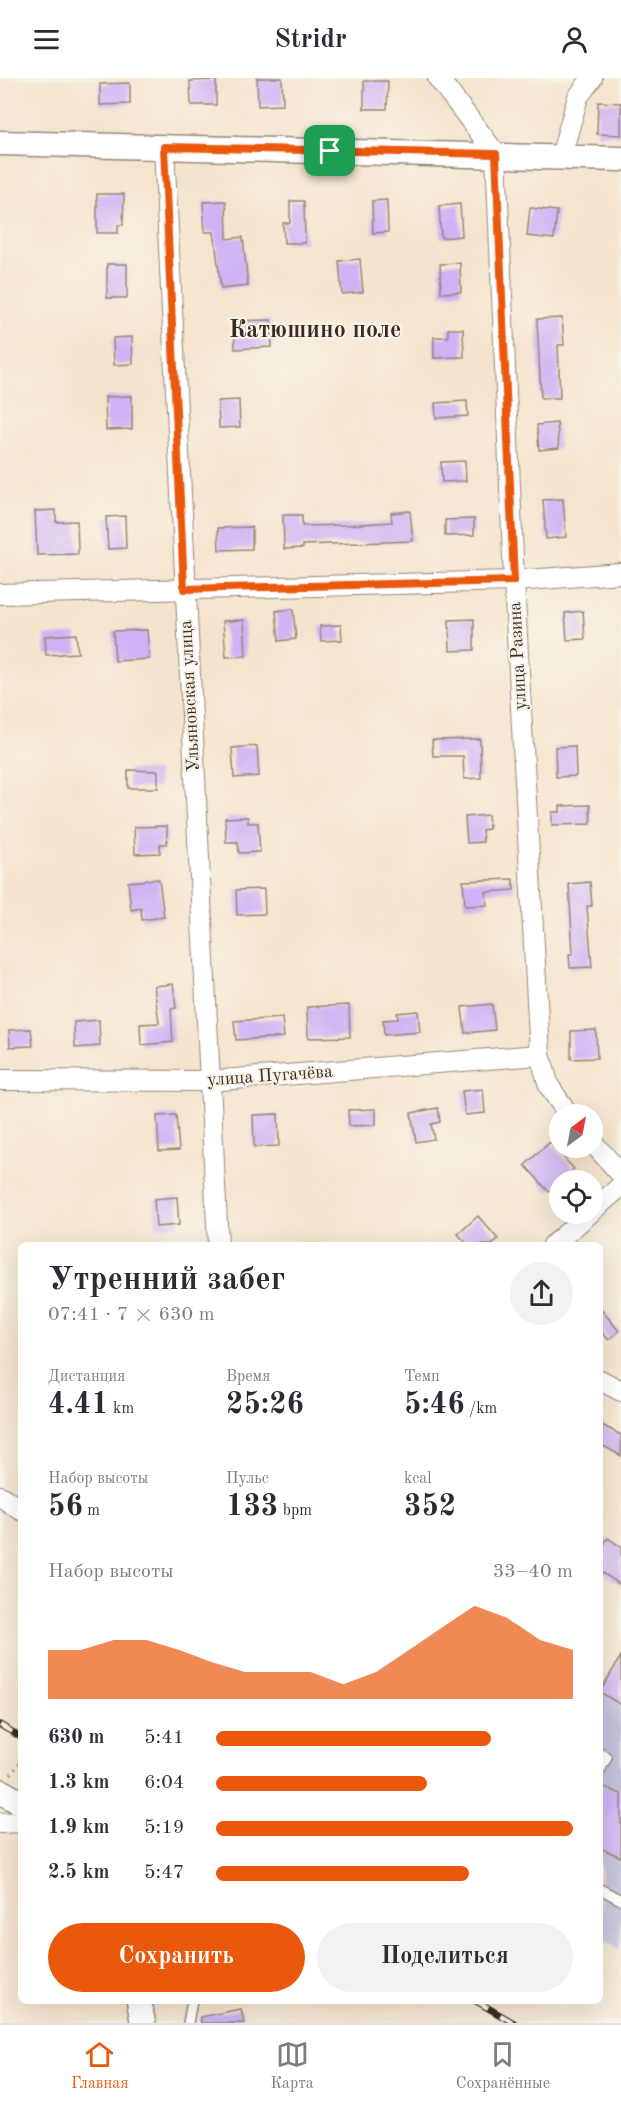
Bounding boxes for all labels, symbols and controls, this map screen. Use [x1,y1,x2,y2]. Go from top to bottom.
icon: menu [30,23,63,56]
icon: person [558,23,591,56]
text: Stridr [274,26,347,53]
pin [304,125,355,176]
icon: arrive [313,134,346,167]
district label: Катюшино поле [229,319,401,343]
street label: улица Разина [506,601,530,711]
street label: Ульяновская улица [177,620,203,772]
street label: улица Пугачёва [207,1063,333,1089]
north arrow [549,1104,603,1158]
map controls [549,1104,603,1224]
button: locate [549,1170,603,1224]
button: share [510,1262,573,1325]
text: Утренний забег [48,1264,285,1297]
text: 07:41 · 7 × 630 m [48,1305,215,1325]
text: Дистанция [48,1369,125,1385]
text: Время [226,1369,270,1385]
text: Темп [404,1369,440,1385]
text: 4.41 [48,1390,109,1420]
text: 25:26 [226,1390,304,1420]
text: 5:46 [404,1390,465,1420]
text: km [109,1401,134,1417]
text: /km [465,1401,497,1417]
text: Набор высоты [48,1471,148,1487]
text: Пульс [226,1471,269,1487]
text: kcal [404,1471,432,1487]
text: 56 [48,1492,83,1522]
text: 133 [226,1492,278,1522]
text: 352 [404,1492,456,1522]
text: m [83,1503,100,1519]
text: bpm [278,1503,312,1519]
text: Набор высоты [48,1562,174,1582]
text: 33–40 m [493,1562,573,1582]
text: 630 m [48,1728,104,1748]
text: 5:41 [144,1728,184,1748]
text: 1.3 km [48,1773,110,1793]
text: 6:04 [144,1773,184,1793]
text: 1.9 km [48,1818,110,1838]
text: 5:19 [144,1818,184,1838]
text: 2.5 km [48,1863,110,1883]
text: 5:47 [144,1863,184,1883]
button: Сохранить [48,1923,305,1992]
button: Поделиться [317,1923,573,1992]
tab: Главная [71,2038,128,2094]
tab: Карта [270,2038,314,2094]
tab: Сохранённые [456,2038,550,2094]

